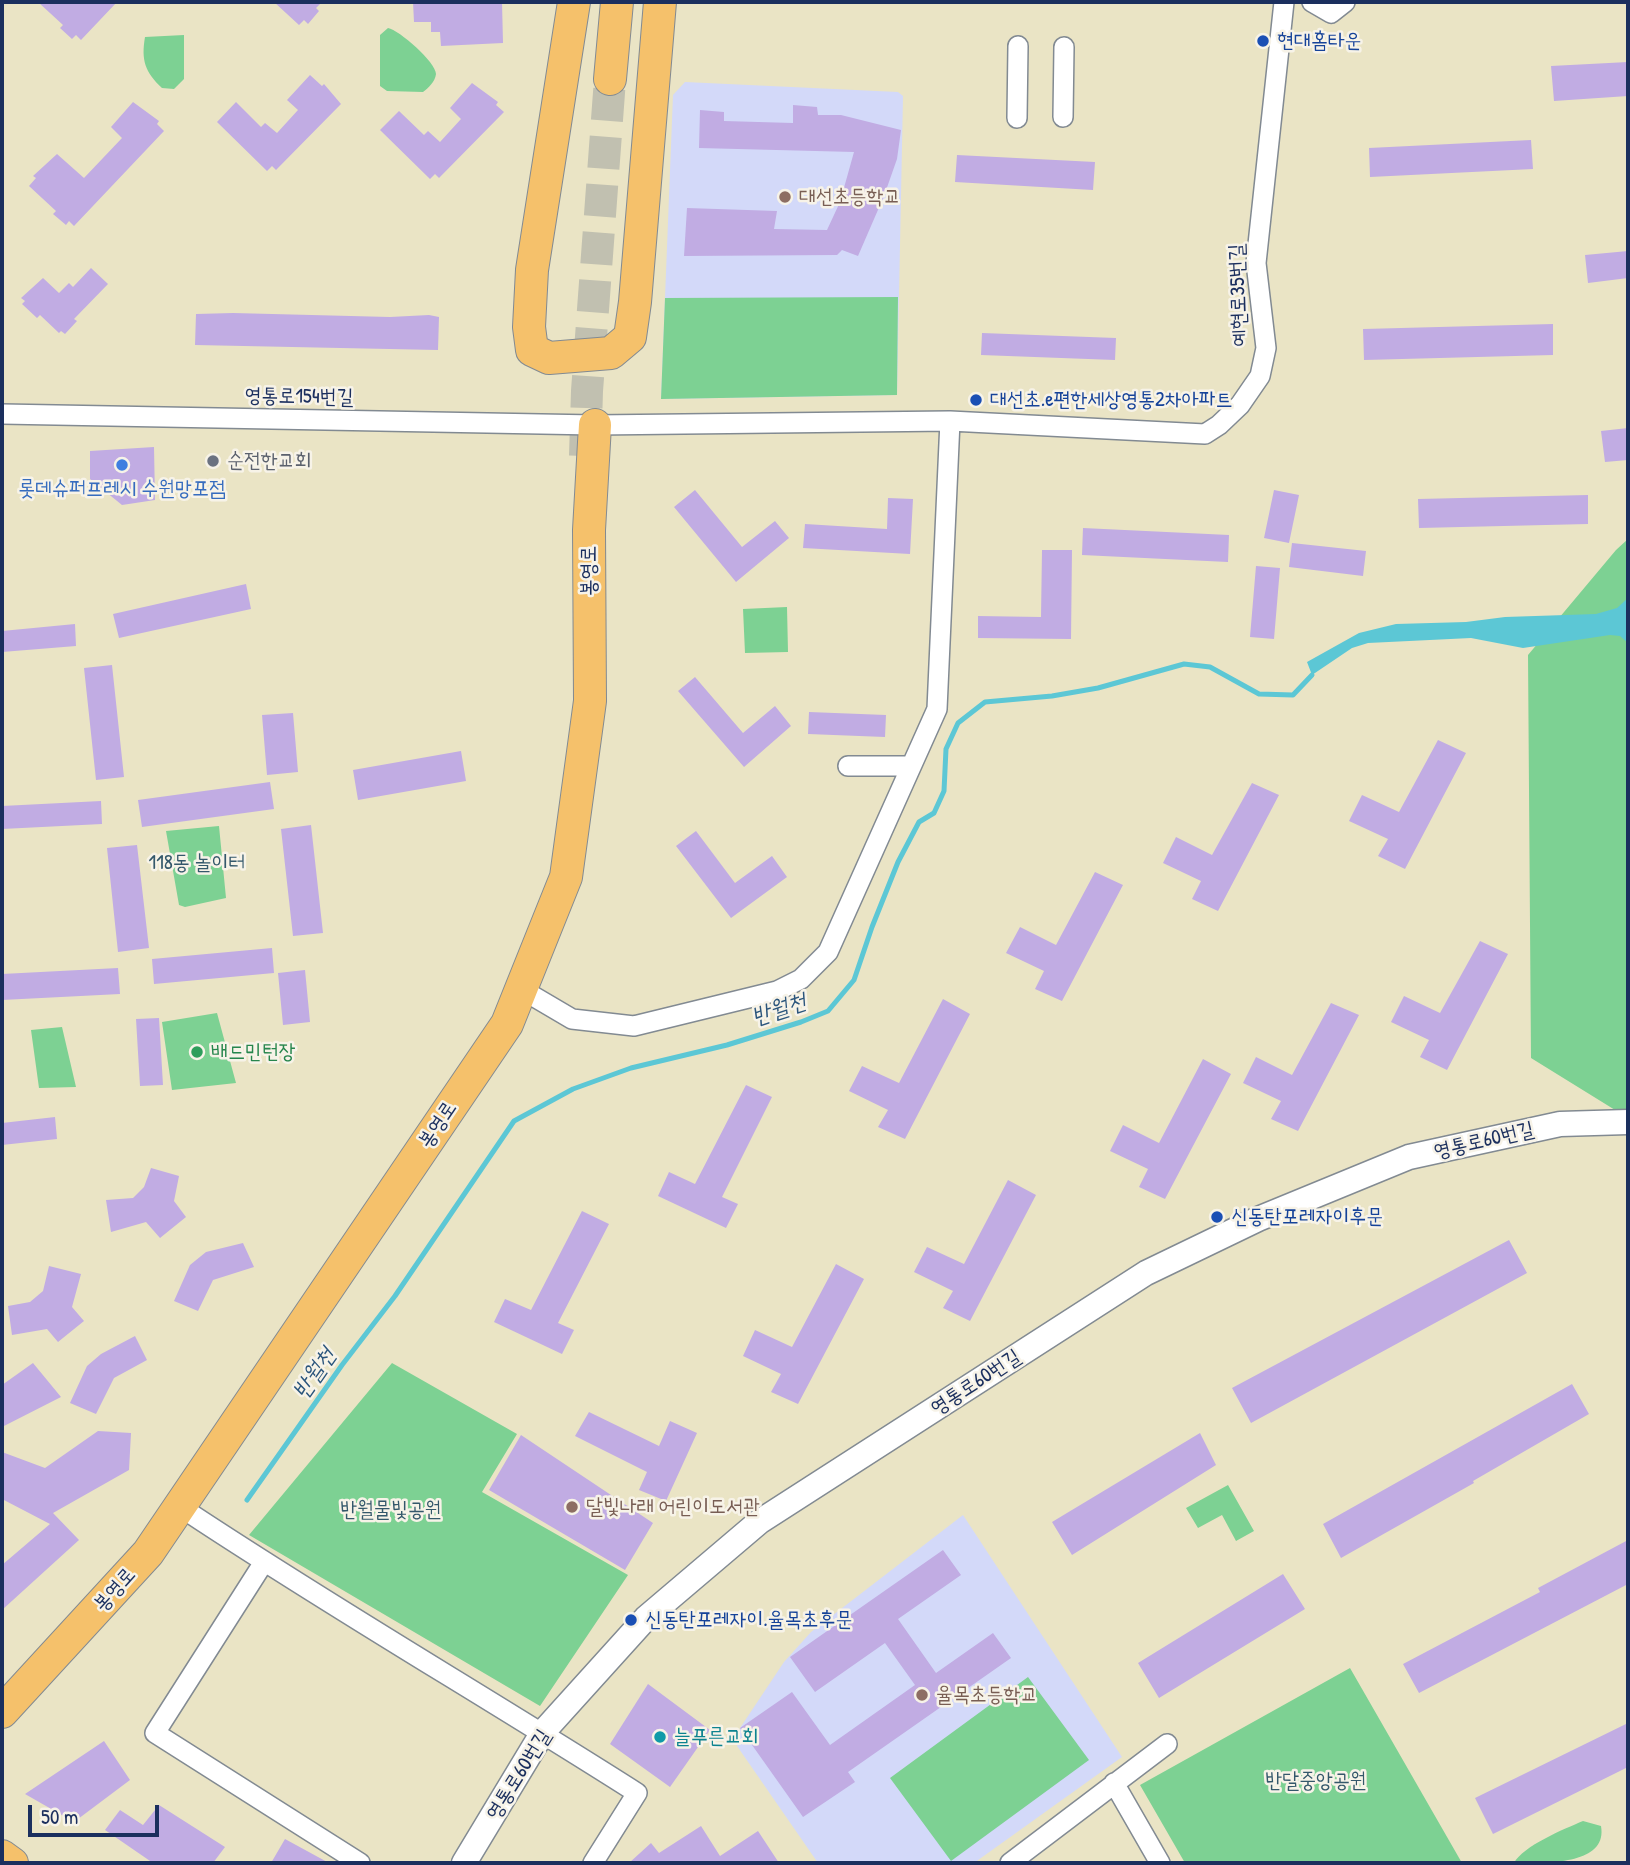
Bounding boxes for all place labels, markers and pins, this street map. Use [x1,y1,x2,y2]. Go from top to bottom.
place label: 현대홈타운 [1277,28,1361,54]
marker: 현대홈타운 [1255,33,1271,49]
place label: 대선초등학교 [799,184,900,210]
marker: 대선초등학교 [777,189,793,205]
place label: 대선초.e편한세상영통2차아파트 [990,387,1232,413]
marker: 대선초.e편한세상영통2차아파트 [968,392,984,408]
place label: 순전한교회 [227,448,311,474]
marker: 순전한교회 [205,453,221,469]
marker: 롯데슈퍼프레시 수원망포점 [114,457,130,473]
place label: 롯데슈퍼프레시 수원망포점 [18,476,226,502]
place label: 배드민턴장 [211,1039,295,1065]
marker: 배드민턴장 [189,1044,205,1060]
place label: 신동탄포레자이후문 [1231,1204,1383,1230]
marker: 신동탄포레자이후문 [1209,1209,1225,1225]
place label: 달빛나래 어린이도서관 [586,1494,760,1520]
marker: 달빛나래 어린이도서관 [564,1499,580,1515]
place label: 신동탄포레자이.율목초후문 [645,1607,852,1633]
marker: 신동탄포레자이.율목초후문 [623,1612,639,1628]
place label: 율목초등학교 [936,1682,1037,1708]
marker: 율목초등학교 [914,1687,930,1703]
place label: 늘푸른교회 [674,1724,758,1750]
marker: 늘푸른교회 [652,1729,668,1745]

